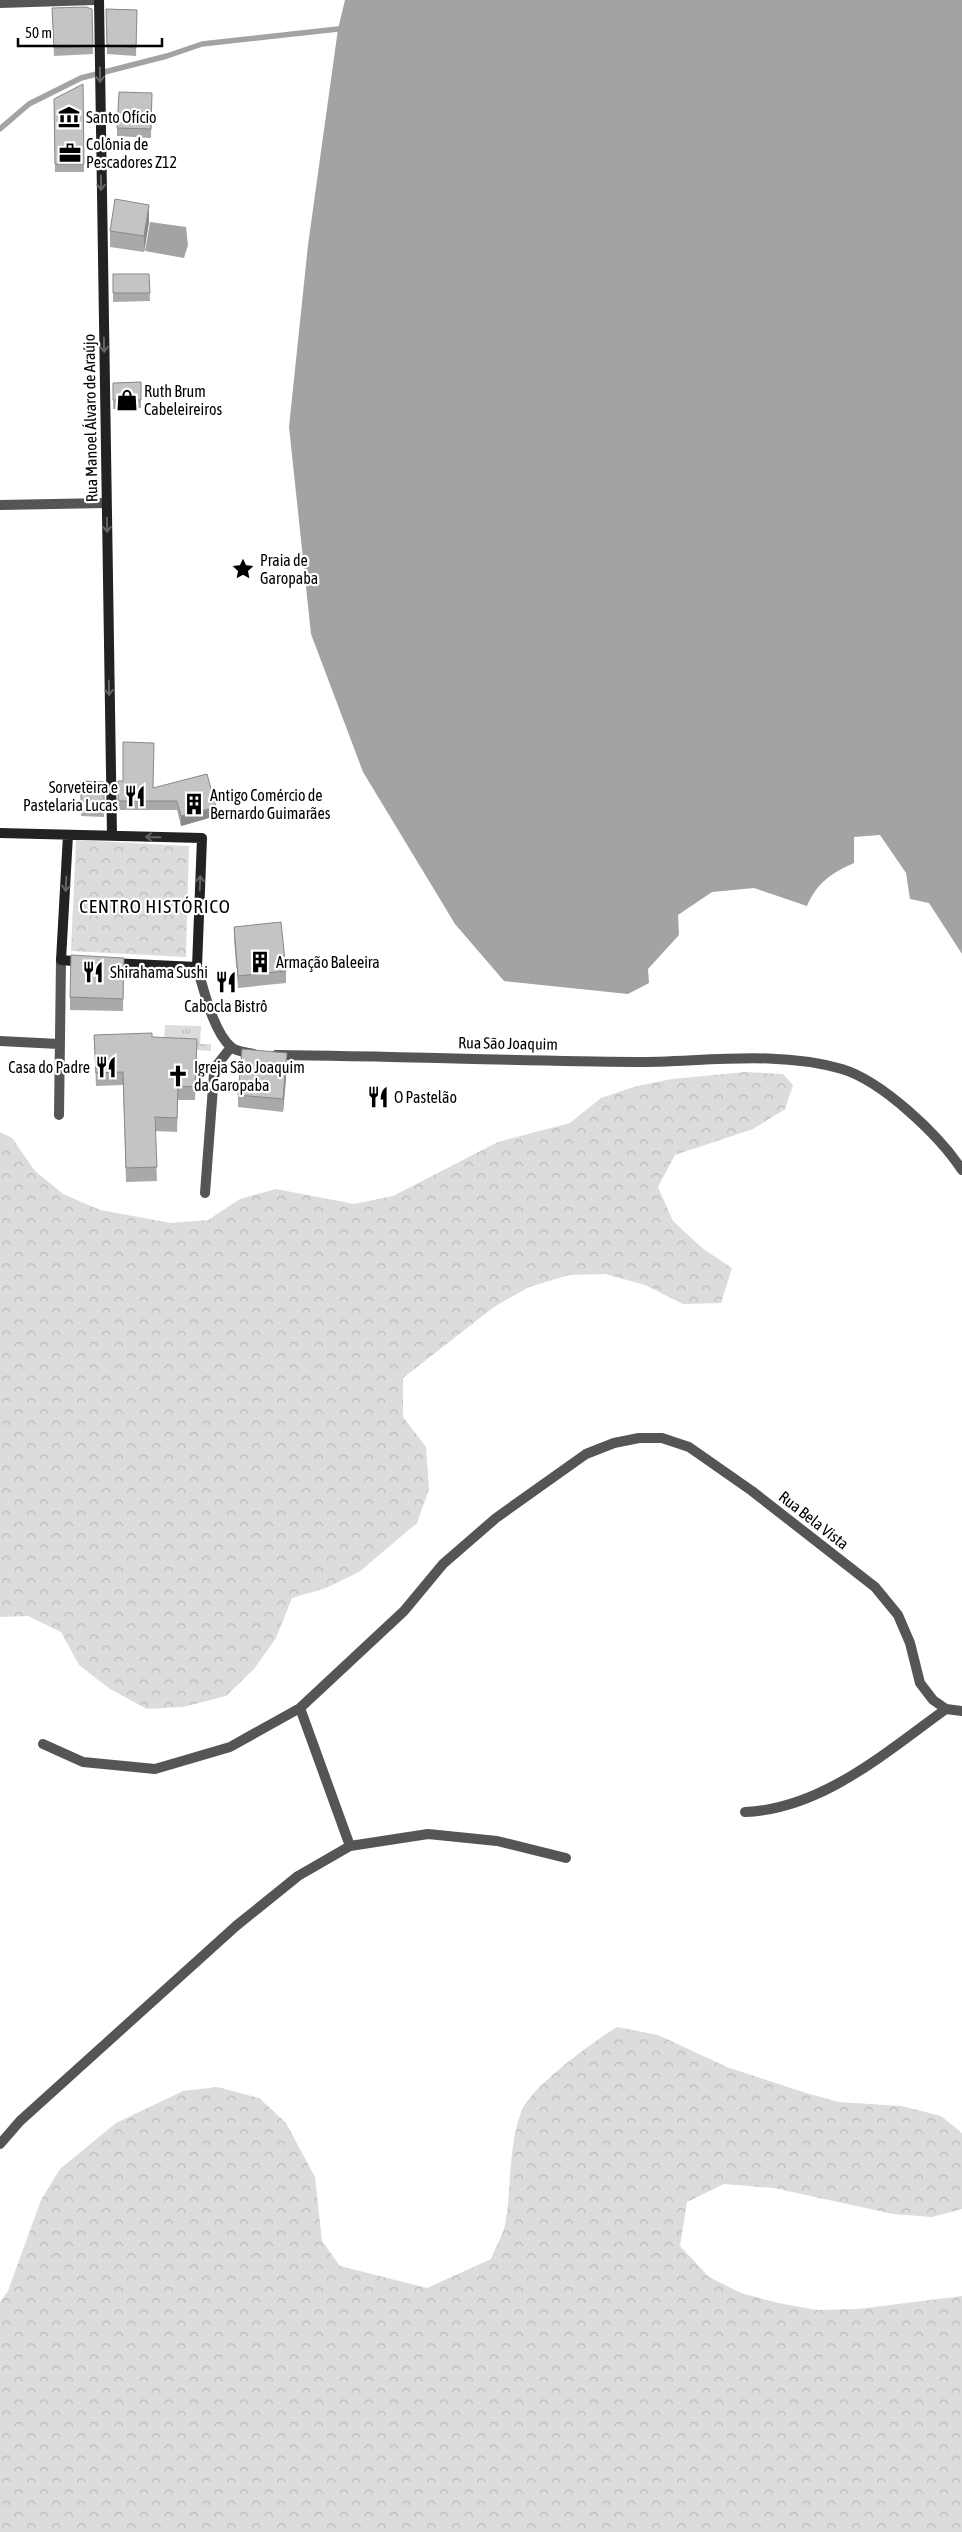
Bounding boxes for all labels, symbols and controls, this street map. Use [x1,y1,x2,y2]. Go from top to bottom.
scale bar [18,15,161,47]
text: 50 m [25,24,52,41]
one-way arrow [95,66,105,83]
museum icon: Santo Ofício [56,104,82,130]
place label: Santo Ofício [86,108,157,126]
place label: Colônia de Pescadores Z12 [86,135,177,171]
office icon: Colônia de Pescadores Z12 [57,140,83,166]
one-way arrow [96,174,106,190]
street label: Rua Manoel Álvaro de Araújo [80,334,101,502]
one-way arrow [99,336,109,353]
place label: Ruth Brum Cabeleireiros [144,382,222,418]
shop icon: Ruth Brum Cabeleireiros [114,387,140,413]
one-way arrow [102,517,111,533]
place label: Praia de Garopaba [260,551,318,588]
place icon: Praia de Garopaba [230,556,256,582]
one-way arrow [104,679,114,695]
place label: Sorveteira e Pastelaria Lucas [23,778,118,814]
restaurant icon: Sorveteira e Pastelaria Lucas [122,783,148,809]
place label: Antigo Comércio de Bernardo Guimarães [210,786,331,822]
building icon: Antigo Comércio de Bernardo Guimarães [181,791,207,817]
one-way arrow [145,832,162,842]
one-way arrow [61,875,70,891]
one-way arrow [195,876,205,892]
district label: CENTRO HISTÓRICO [79,895,231,917]
building icon: Armação Baleeira [247,949,273,975]
place label: Armação Baleeira [276,953,380,972]
restaurant icon: Shirahama Sushi [80,959,106,985]
place label: Shirahama Sushi [110,963,208,981]
restaurant icon: Cabocla Bistrô [213,969,239,995]
place label: Cabocla Bistrô [184,997,268,1015]
street label: Rua São Joaquim [458,1033,558,1054]
restaurant icon: Casa do Padre [93,1054,119,1080]
place label: Casa do Padre [8,1058,90,1076]
place label: Igreja São Joaquim da Garopaba [194,1058,305,1095]
church icon: Igreja São Joaquim da Garopaba [165,1063,191,1089]
restaurant icon: O Pastelão [365,1084,391,1110]
place label: O Pastelão [394,1088,457,1106]
street label: Rua Bela Vista [776,1487,852,1553]

